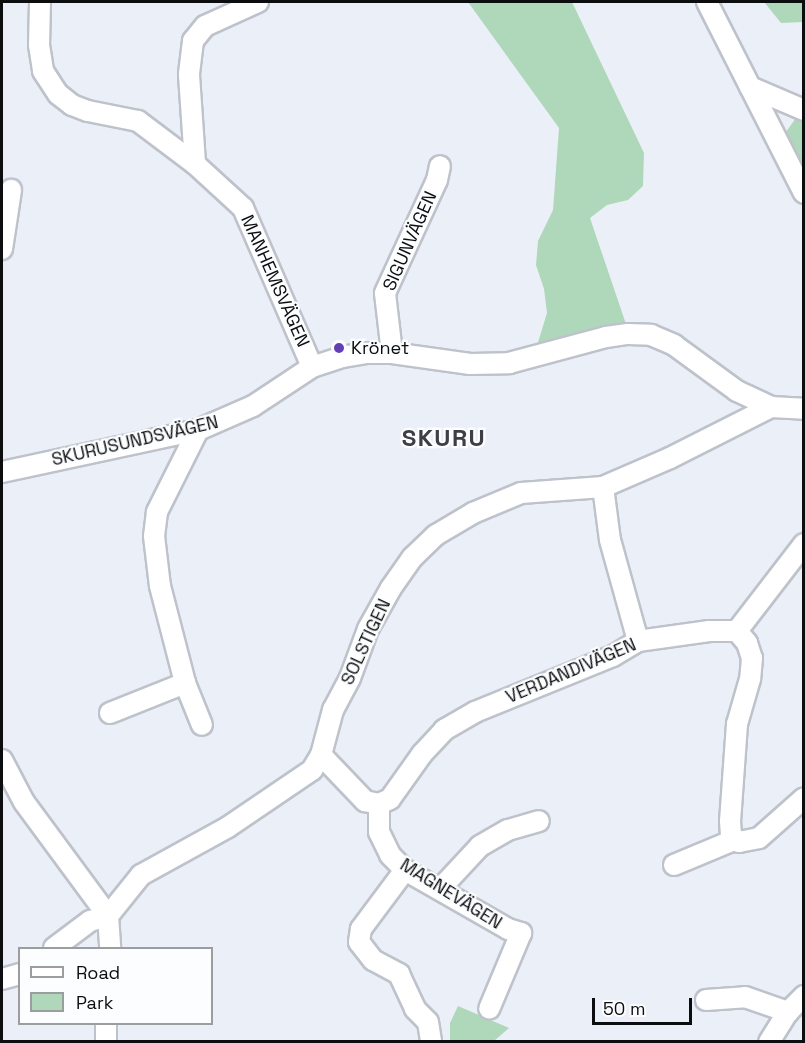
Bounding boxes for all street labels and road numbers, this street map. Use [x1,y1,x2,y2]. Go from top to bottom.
street label: SIGUNVÄGEN [378,188,442,294]
street label: MANHEMSVÄGEN [236,212,314,350]
street label: SKURUSUNDSVÄGEN [50,411,220,471]
street label: SOLSTIGEN [337,596,395,688]
street label: VERDANDIVÄGEN [503,634,639,708]
street label: MAGNEVÄGEN [396,854,506,934]

